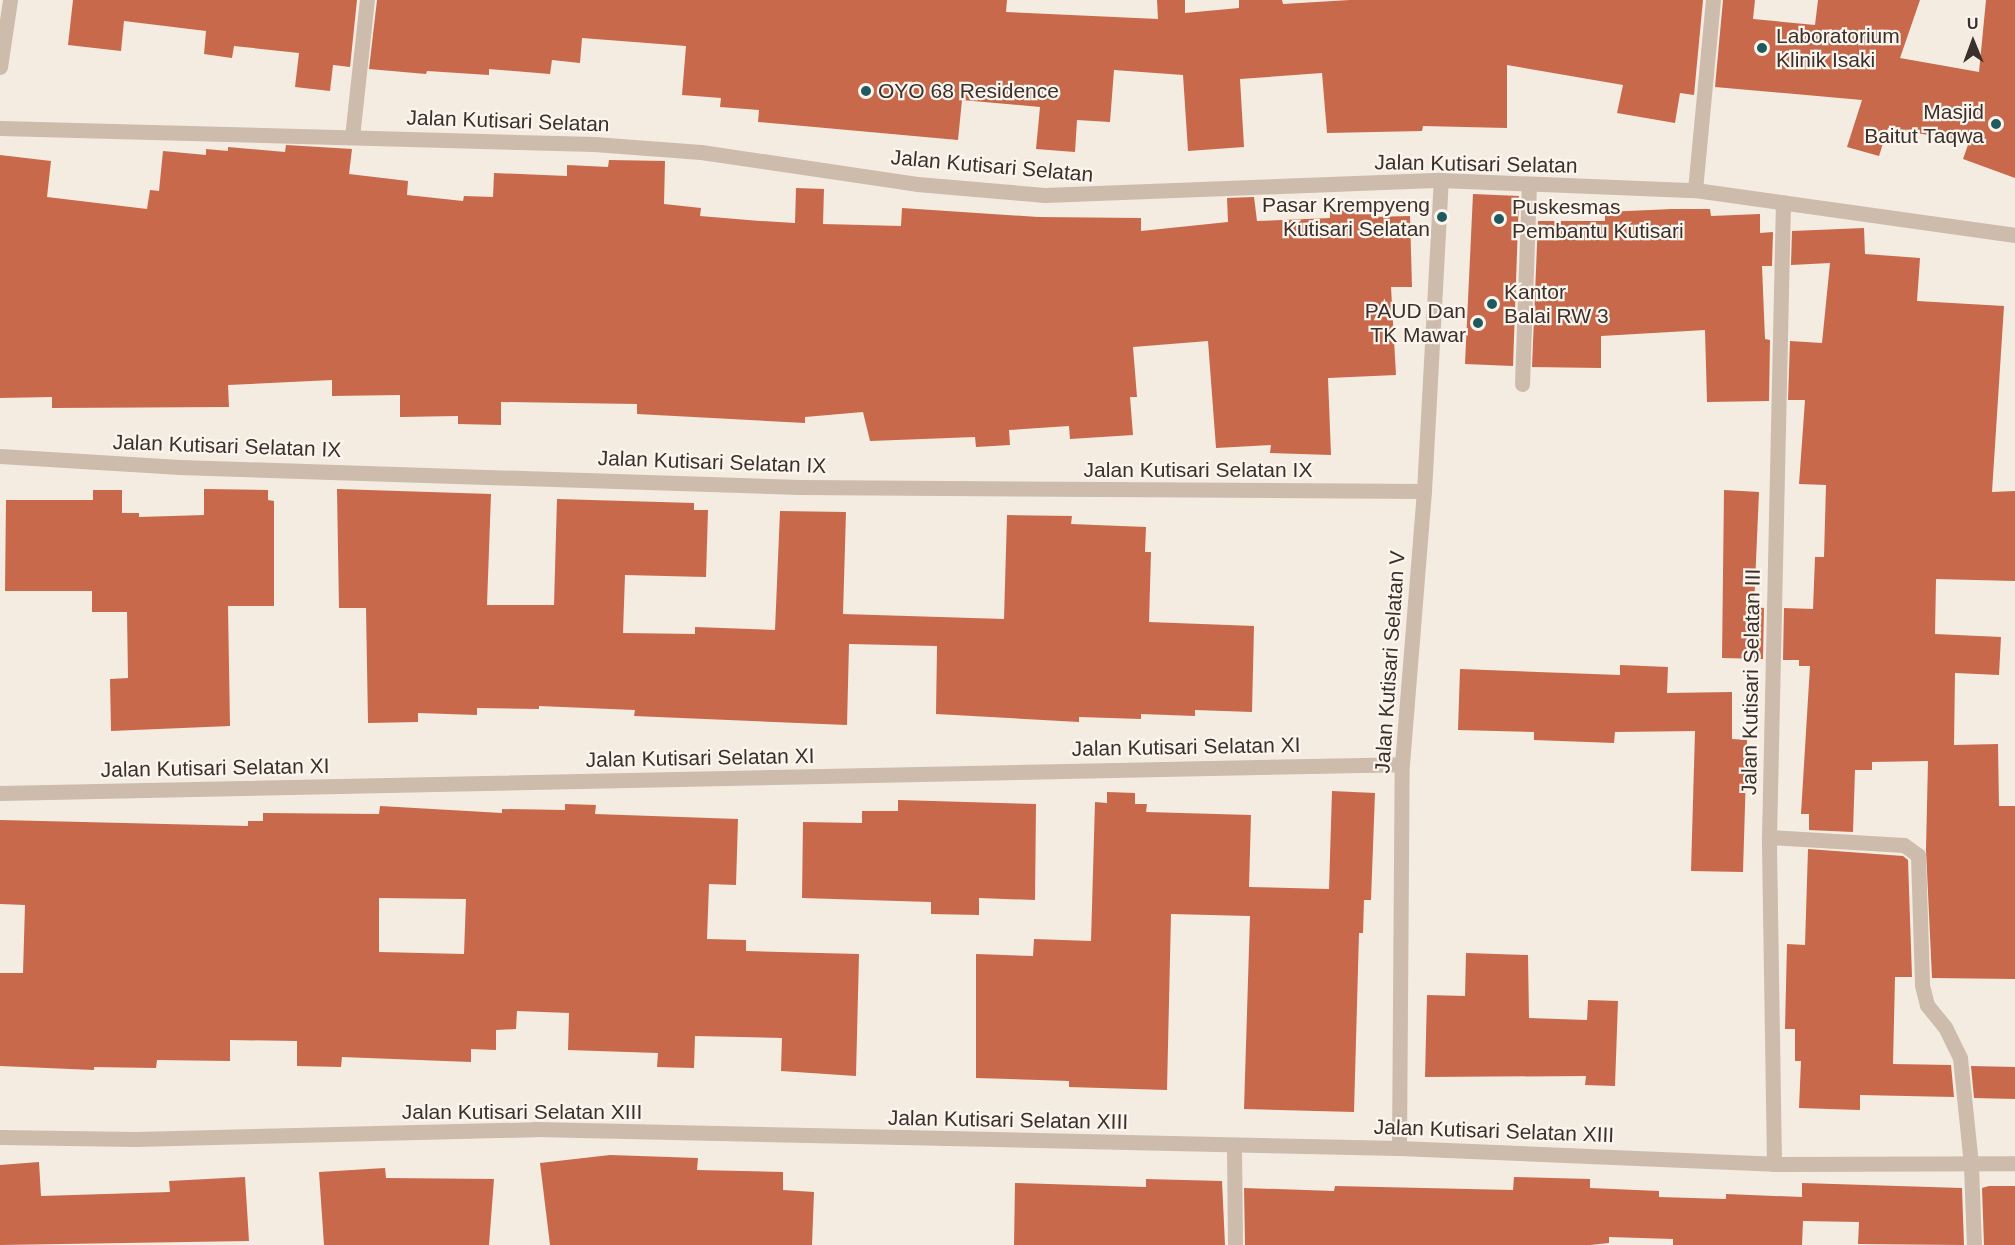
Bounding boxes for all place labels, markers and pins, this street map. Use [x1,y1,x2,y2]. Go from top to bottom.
place label: Laboratorium Klinik Isaki [1776,23,1900,73]
marker: Laboratorium Klinik Isaki [1753,39,1771,57]
place label: OYO 68 Residence [878,78,1059,104]
marker: OYO 68 Residence [859,84,873,98]
place label: Masjid Baitut Taqwa [1864,99,1984,149]
marker: Masjid Baitut Taqwa [1989,117,2003,131]
place label: Pasar Krempyeng Kutisari Selatan [1262,192,1430,242]
place label: Puskesmas Pembantu Kutisari [1512,194,1684,244]
marker: Pasar Krempyeng Kutisari Selatan [1435,210,1449,224]
marker: Puskesmas Pembantu Kutisari [1490,210,1508,228]
place label: Kantor Balai RW 3 [1504,279,1609,329]
marker: Kantor Balai RW 3 [1485,297,1499,311]
place label: PAUD Dan TK Mawar [1365,298,1466,348]
marker: PAUD Dan TK Mawar [1471,316,1485,330]

